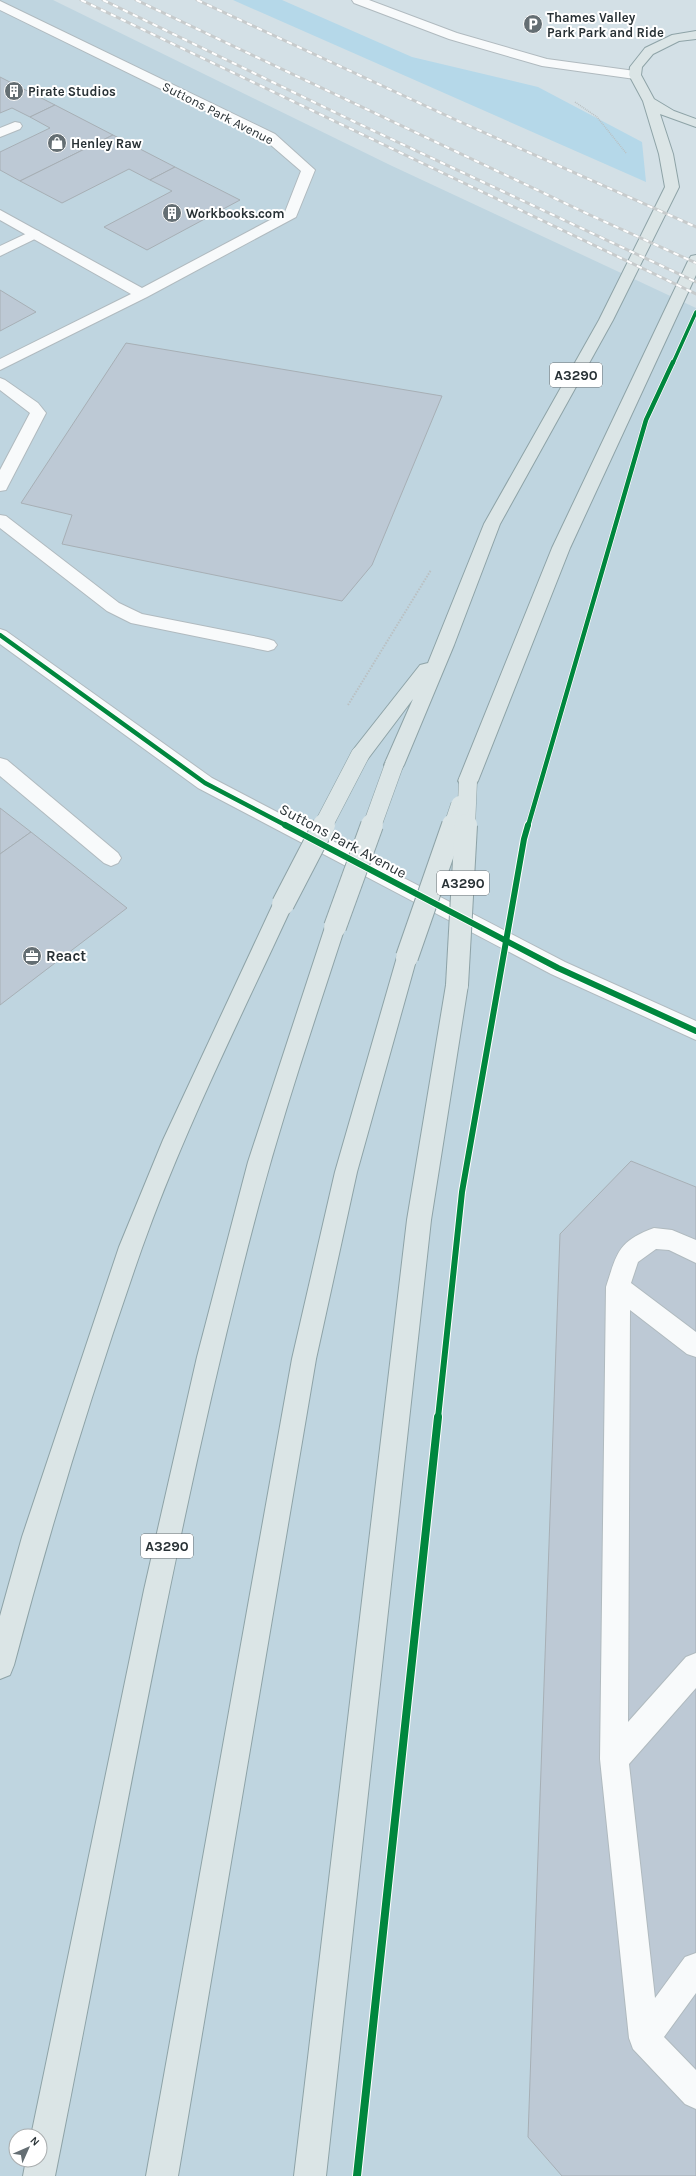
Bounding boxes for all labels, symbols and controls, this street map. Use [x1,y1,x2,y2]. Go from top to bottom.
place label: Thames Valley Park Park and Ride [547,10,664,40]
parking icon: Thames Valley Park Park and Ride [522,13,544,35]
street label: Suttons Park Avenue [160,78,276,148]
building icon: Pirate Studios [3,80,25,102]
place label: Pirate Studios [28,84,116,99]
shop icon: Henley Raw [46,132,68,154]
place label: Henley Raw [71,136,142,151]
building icon: Workbooks.com [161,202,183,224]
place label: Workbooks.com [186,206,285,221]
road number: A3290 [550,363,602,387]
street label: Suttons Park Avenue [276,800,410,882]
road number: A3290 [437,871,489,895]
office icon: React [21,945,43,967]
place label: React [46,947,86,965]
road number: A3290 [141,1534,193,1558]
north arrow [8,2128,48,2168]
text: N [27,2134,42,2149]

